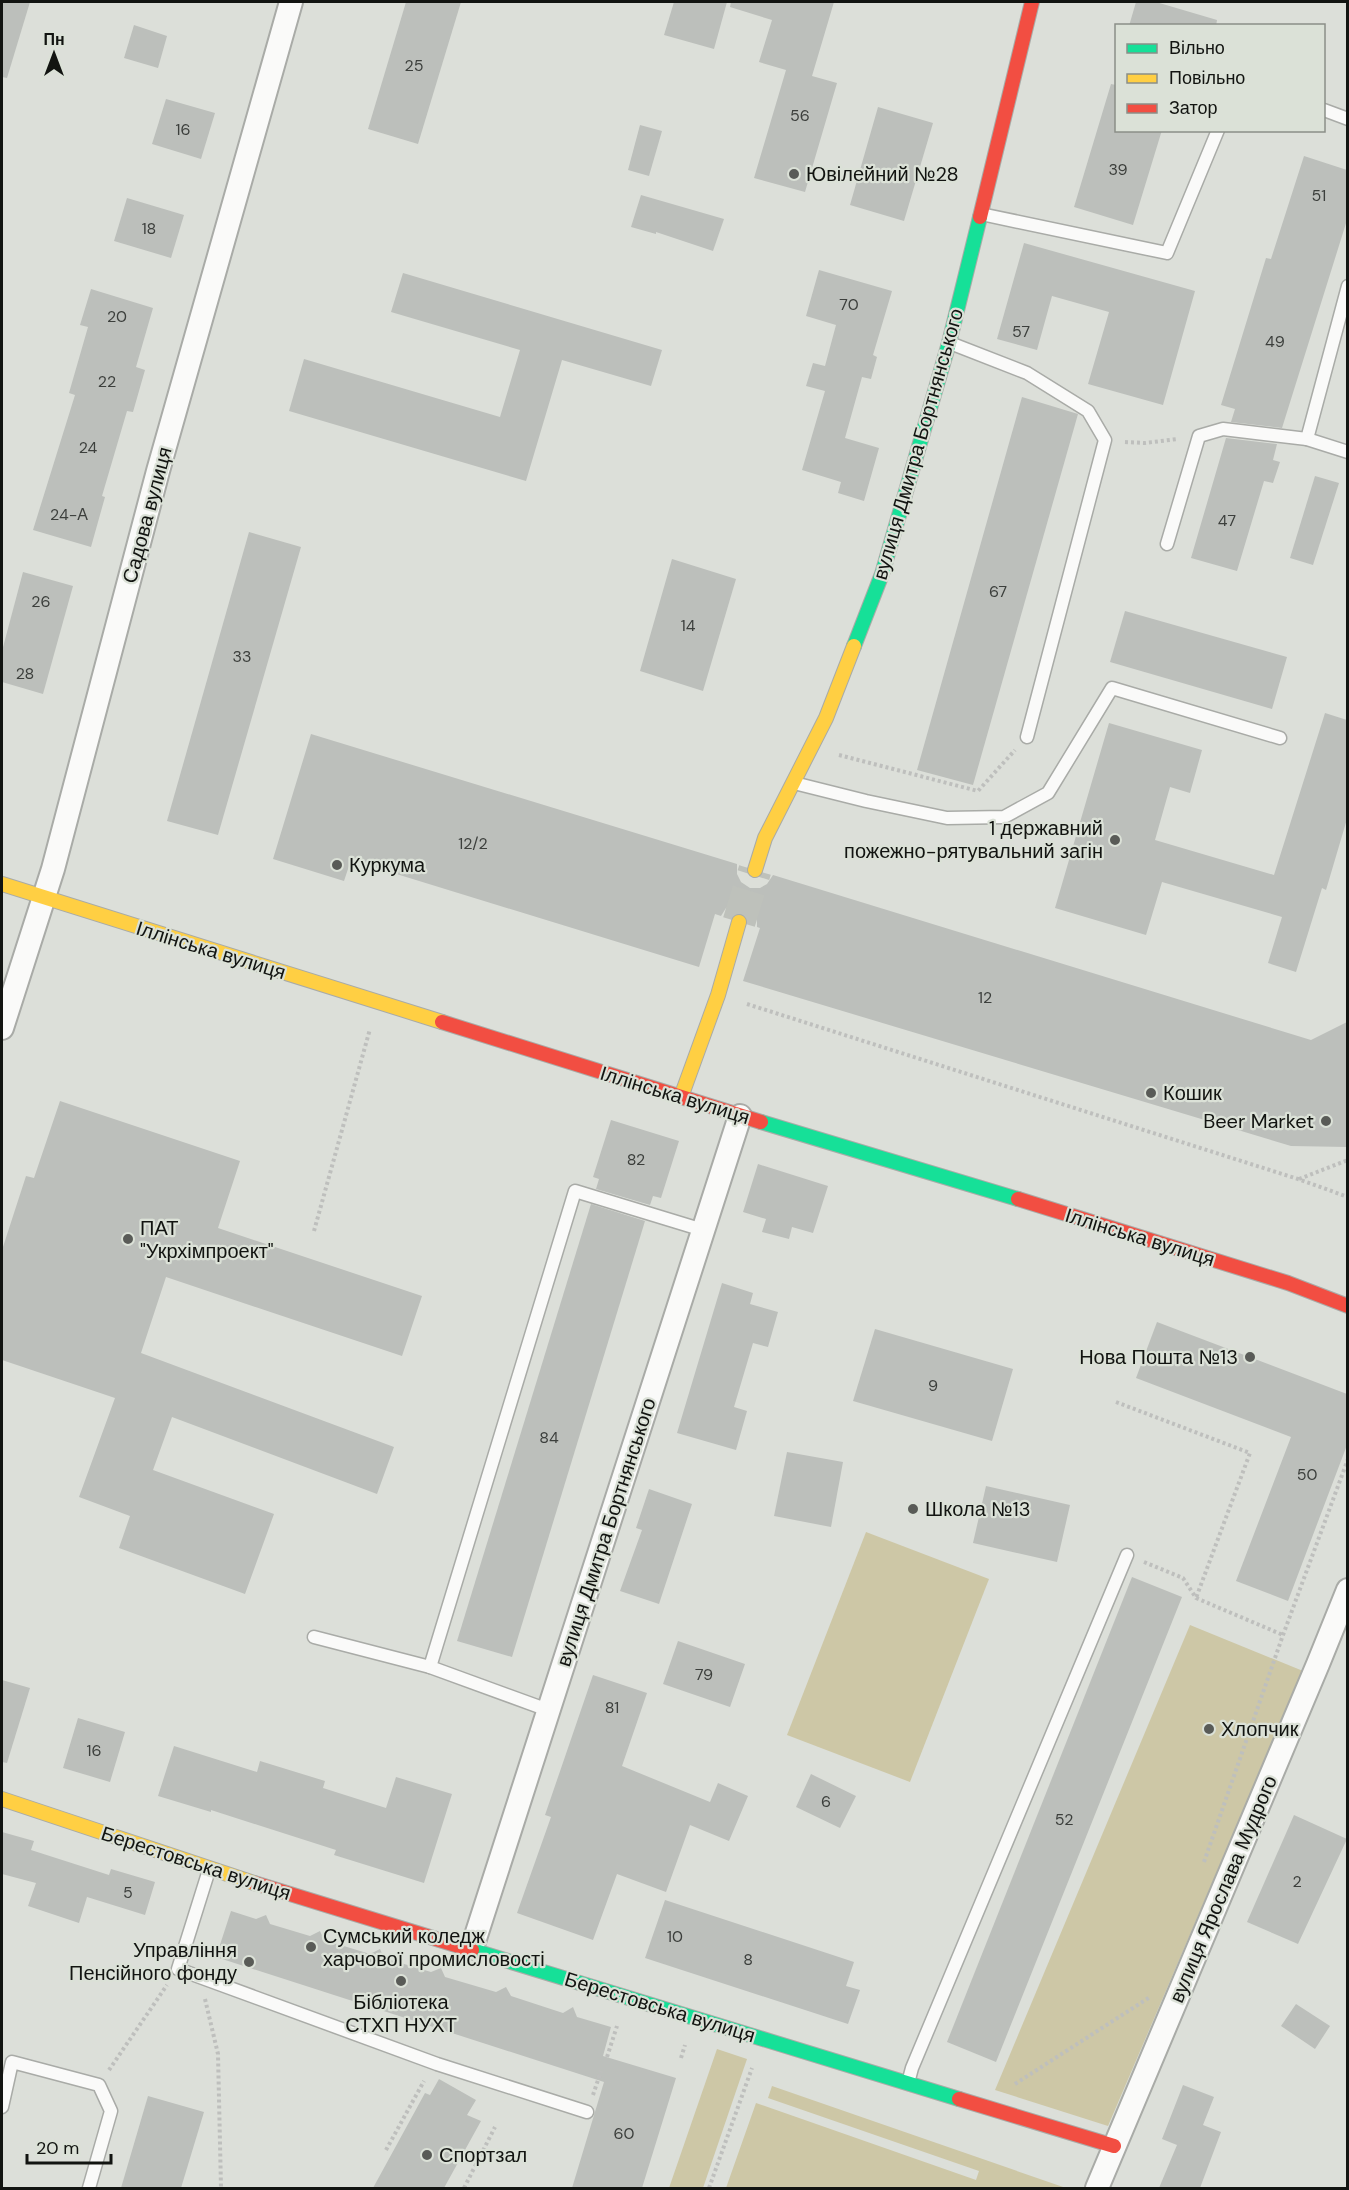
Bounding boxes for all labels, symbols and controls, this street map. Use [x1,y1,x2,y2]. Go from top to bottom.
north arrow [24,24,84,84]
legend [1115,24,1325,132]
text: Пн [43,29,65,50]
text: Вільно [1169,36,1225,60]
house number: 25 [405,55,423,76]
text: Повільно [1169,66,1245,90]
text: Затор [1169,96,1218,120]
house number: 56 [790,105,810,126]
house number: 16 [175,119,191,140]
house number: 39 [1108,159,1128,180]
place label: Ювілейний №28 [806,161,959,187]
marker: Ювілейний №28 [787,167,801,181]
house number: 51 [1312,185,1326,206]
house number: 18 [142,218,156,239]
house number: 70 [839,294,859,315]
street label: вулиця Дмитра Бортнянського [867,305,969,583]
house number: 20 [107,306,127,327]
house number: 57 [1012,321,1030,342]
house number: 49 [1265,331,1285,352]
house number: 22 [98,371,116,392]
house number: 24 [79,437,98,458]
street label: Садова вулиця [116,444,178,586]
house number: 24-А [50,504,88,525]
house number: 47 [1218,510,1236,531]
house number: 67 [989,581,1007,602]
house number: 26 [31,591,51,612]
house number: 14 [681,615,696,636]
house number: 33 [233,646,251,667]
house number: 28 [16,663,34,684]
place label: 1 державний пожежно-рятувальний загін [844,815,1103,864]
house number: 12/2 [458,833,488,854]
marker: 1 державний пожежно-рятувальний загін [1108,833,1122,847]
place label: Куркума [349,852,426,878]
marker: Куркума [330,858,344,872]
street label: Іллінська вулиця [133,915,289,985]
house number: 12 [978,987,992,1008]
street label: Іллінська вулиця [597,1060,753,1130]
place label: Кошик [1163,1080,1222,1106]
marker: Кошик [1144,1086,1158,1100]
place label: Beer Market [1203,1108,1314,1134]
marker: Beer Market [1319,1114,1333,1128]
house number: 82 [627,1149,645,1170]
street label: Іллінська вулиця [1062,1202,1218,1272]
place label: ПАТ "Укрхімпроект" [140,1215,274,1264]
marker: ПАТ "Укрхімпроект" [121,1232,135,1246]
place label: Нова Пошта №13 [1079,1344,1238,1370]
marker: Нова Пошта №13 [1243,1350,1257,1364]
house number: 9 [928,1375,938,1396]
street label: вулиця Дмитра Бортнянського [550,1394,662,1670]
house number: 84 [539,1427,559,1448]
house number: 50 [1297,1464,1317,1485]
place label: Школа №13 [925,1496,1031,1522]
marker: Школа №13 [906,1502,920,1516]
house number: 79 [695,1664,713,1685]
house number: 81 [605,1697,619,1718]
place label: Хлопчик [1221,1716,1299,1742]
marker: Хлопчик [1202,1722,1216,1736]
house number: 16 [86,1740,102,1761]
street label: вулиця Ярослава Мудрого [1163,1771,1283,2007]
house number: 6 [821,1791,831,1812]
house number: 52 [1055,1809,1073,1830]
street label: Берестовська вулиця [98,1820,294,1906]
house number: 2 [1292,1871,1302,1892]
house number: 5 [123,1882,133,1903]
place label: Сумський коледж харчової промисловості [323,1923,545,1972]
house number: 10 [667,1926,683,1947]
place label: Управління Пенсійного фонду [69,1937,237,1986]
marker: Сумський коледж харчової промисловості [304,1940,318,1954]
house number: 8 [743,1949,753,1970]
marker: Управління Пенсійного фонду [242,1955,256,1969]
street label: Берестовська вулиця [562,1966,758,2048]
marker: Бібліотека СТХП НУХТ [394,1974,408,1988]
place label: Бібліотека СТХП НУХТ [345,1989,457,2038]
house number: 60 [614,2123,635,2144]
scale bar [27,2127,111,2165]
text: 20 m [36,2136,79,2160]
place label: Спортзал [439,2142,527,2168]
marker: Спортзал [420,2148,434,2162]

